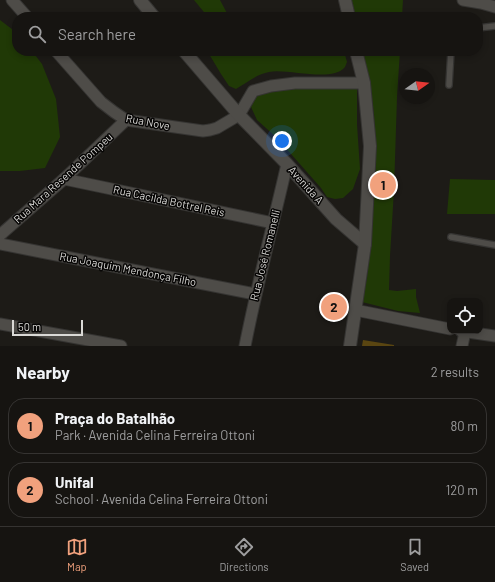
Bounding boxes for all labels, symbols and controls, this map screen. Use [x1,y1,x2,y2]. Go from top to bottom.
search box [12,12,483,56]
icon: search [26,23,48,45]
text: Search here [58,25,136,43]
north arrow [399,68,435,104]
street label: Rua Nove [125,111,171,132]
street label: Rua Mara Resende Pompeu [11,130,115,225]
your location [272,131,292,151]
street label: Avenida A [286,163,327,207]
pin: 1 [370,170,396,200]
street label: Rua Cacilda Bottrel Reis [112,182,226,219]
street label: Rua José Romanelli [247,208,282,302]
street label: Rua Joaquim Mendonça Filho [59,249,198,288]
pin: 2 [321,292,347,322]
map controls [447,298,483,334]
button: locate [447,298,483,334]
scale bar [12,318,83,337]
text: 50 m [18,320,41,333]
text: Nearby [16,362,70,382]
text: 2 results [431,364,479,380]
text: Praça do Batalhão [55,409,175,427]
text: 1 [28,418,32,434]
text: 80 m [451,418,478,434]
text: Park · Avenida Celina Ferreira Ottoni [55,427,255,443]
text: Unifal [55,473,94,491]
text: 2 [26,482,34,498]
text: 120 m [446,482,478,498]
text: School · Avenida Celina Ferreira Ottoni [55,491,268,507]
tab: Map [66,536,88,573]
tab: Directions [219,536,269,573]
tab: Saved [400,536,429,573]

